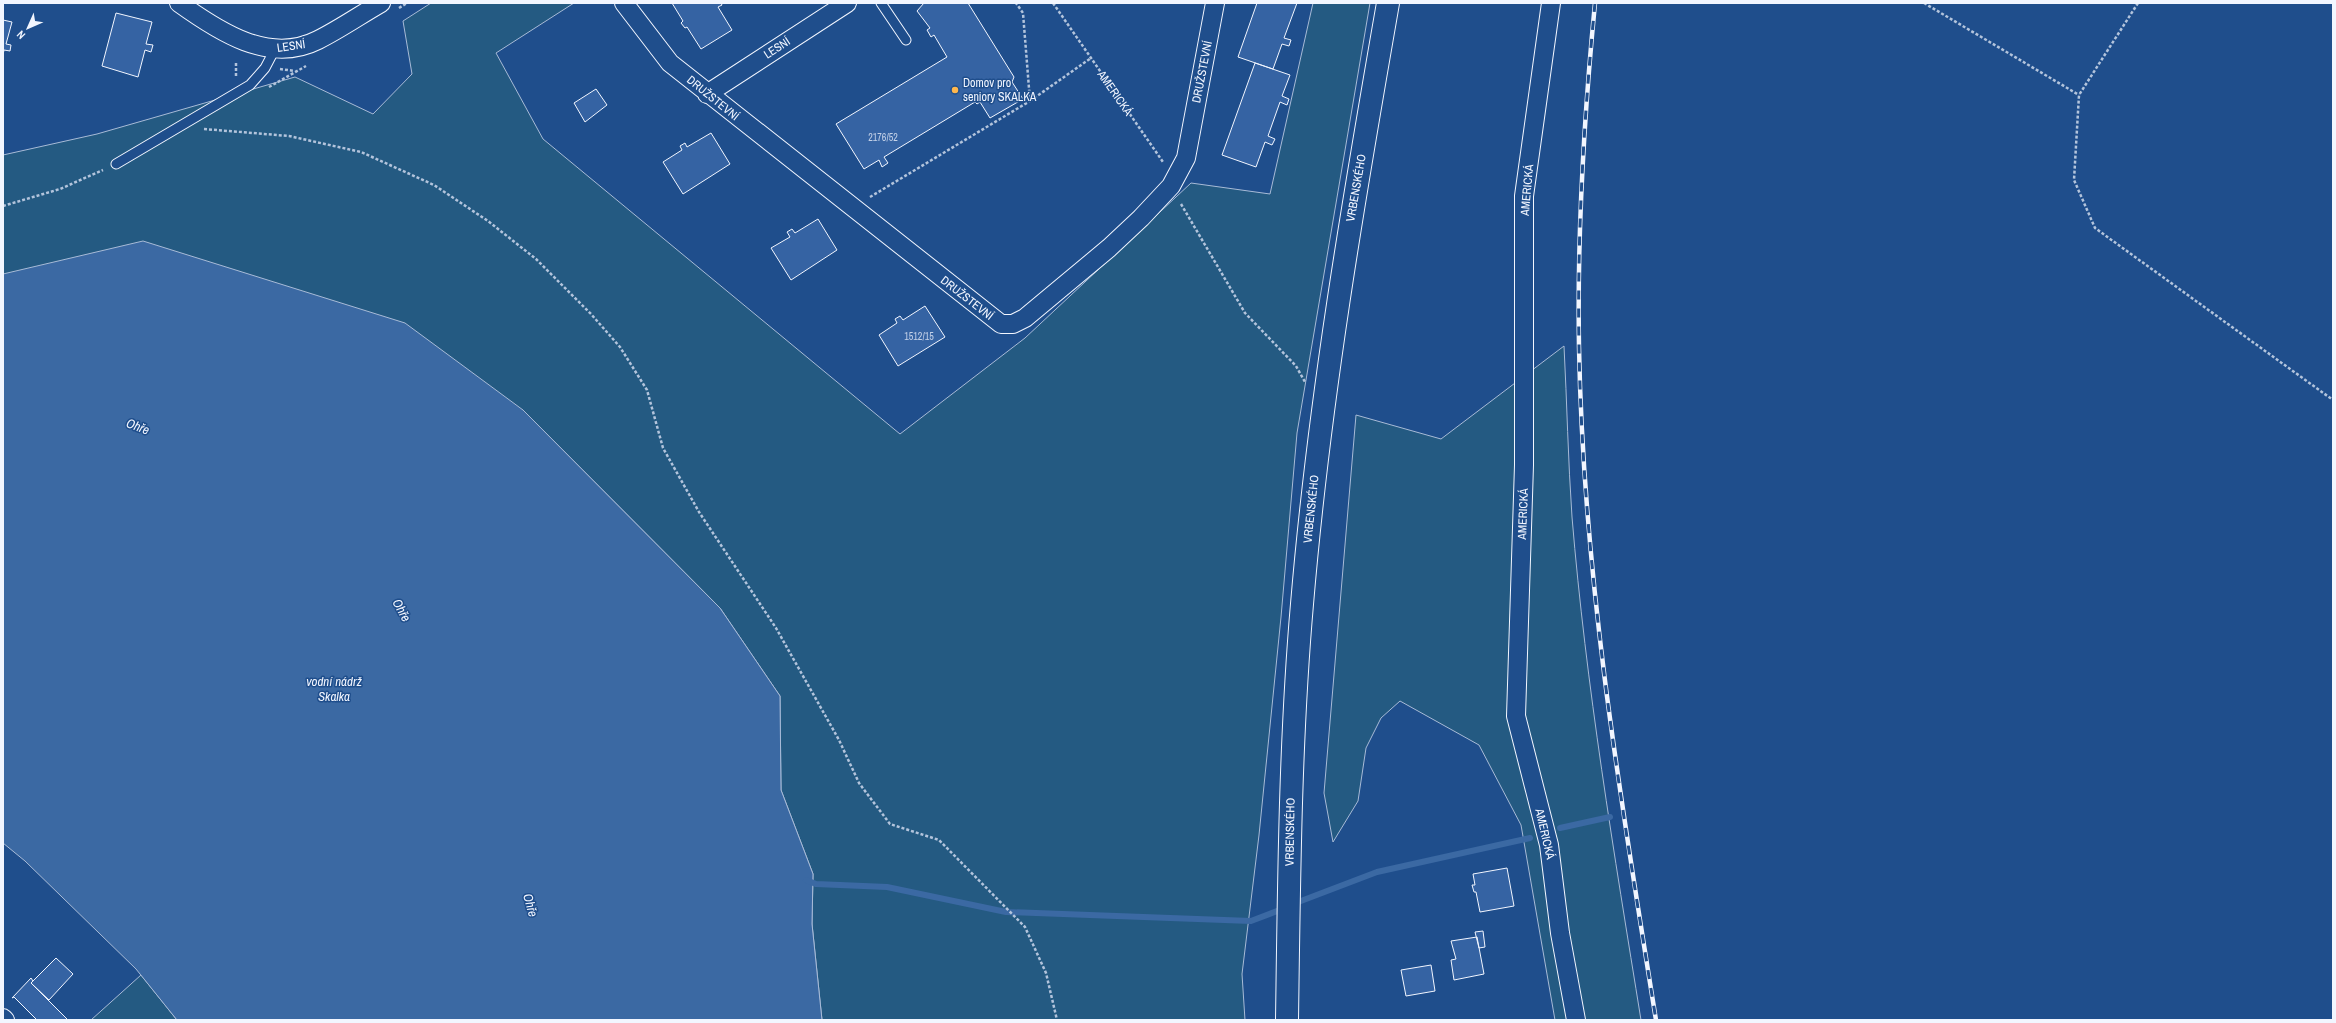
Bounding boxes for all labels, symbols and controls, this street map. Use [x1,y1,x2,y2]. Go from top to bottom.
north arrow [8,8,48,48]
text: N [14,28,28,42]
street label: LESNÍ [761,33,793,62]
street label: LESNÍ [276,36,306,56]
street label: DRUŽSTEVNÍ [1188,39,1216,104]
street label: AMERICKÁ [1093,67,1137,119]
street label: DRUŽSTEVNÍ [684,72,743,124]
place label: Domov pro seniory SKALKA [963,75,1037,105]
marker: Domov pro seniory SKALKA [950,85,960,95]
house number: 2176/52 [868,131,898,144]
street label: VRBENSKÉHO [1342,153,1370,223]
street label: AMERICKÁ [1517,163,1537,217]
street label: DRUŽSTEVNÍ [937,272,997,324]
house number: 1512/15 [904,330,934,343]
water label: Ohře [124,414,152,439]
street label: VRBENSKÉHO [1299,474,1323,544]
street label: AMERICKÁ [1514,488,1532,541]
water label: Ohře [388,596,415,625]
water label: vodní nádrž Skalka [306,673,363,705]
street label: VRBENSKÉHO [1281,797,1299,866]
street label: AMERICKÁ [1531,806,1559,861]
water label: Ohře [519,891,542,919]

